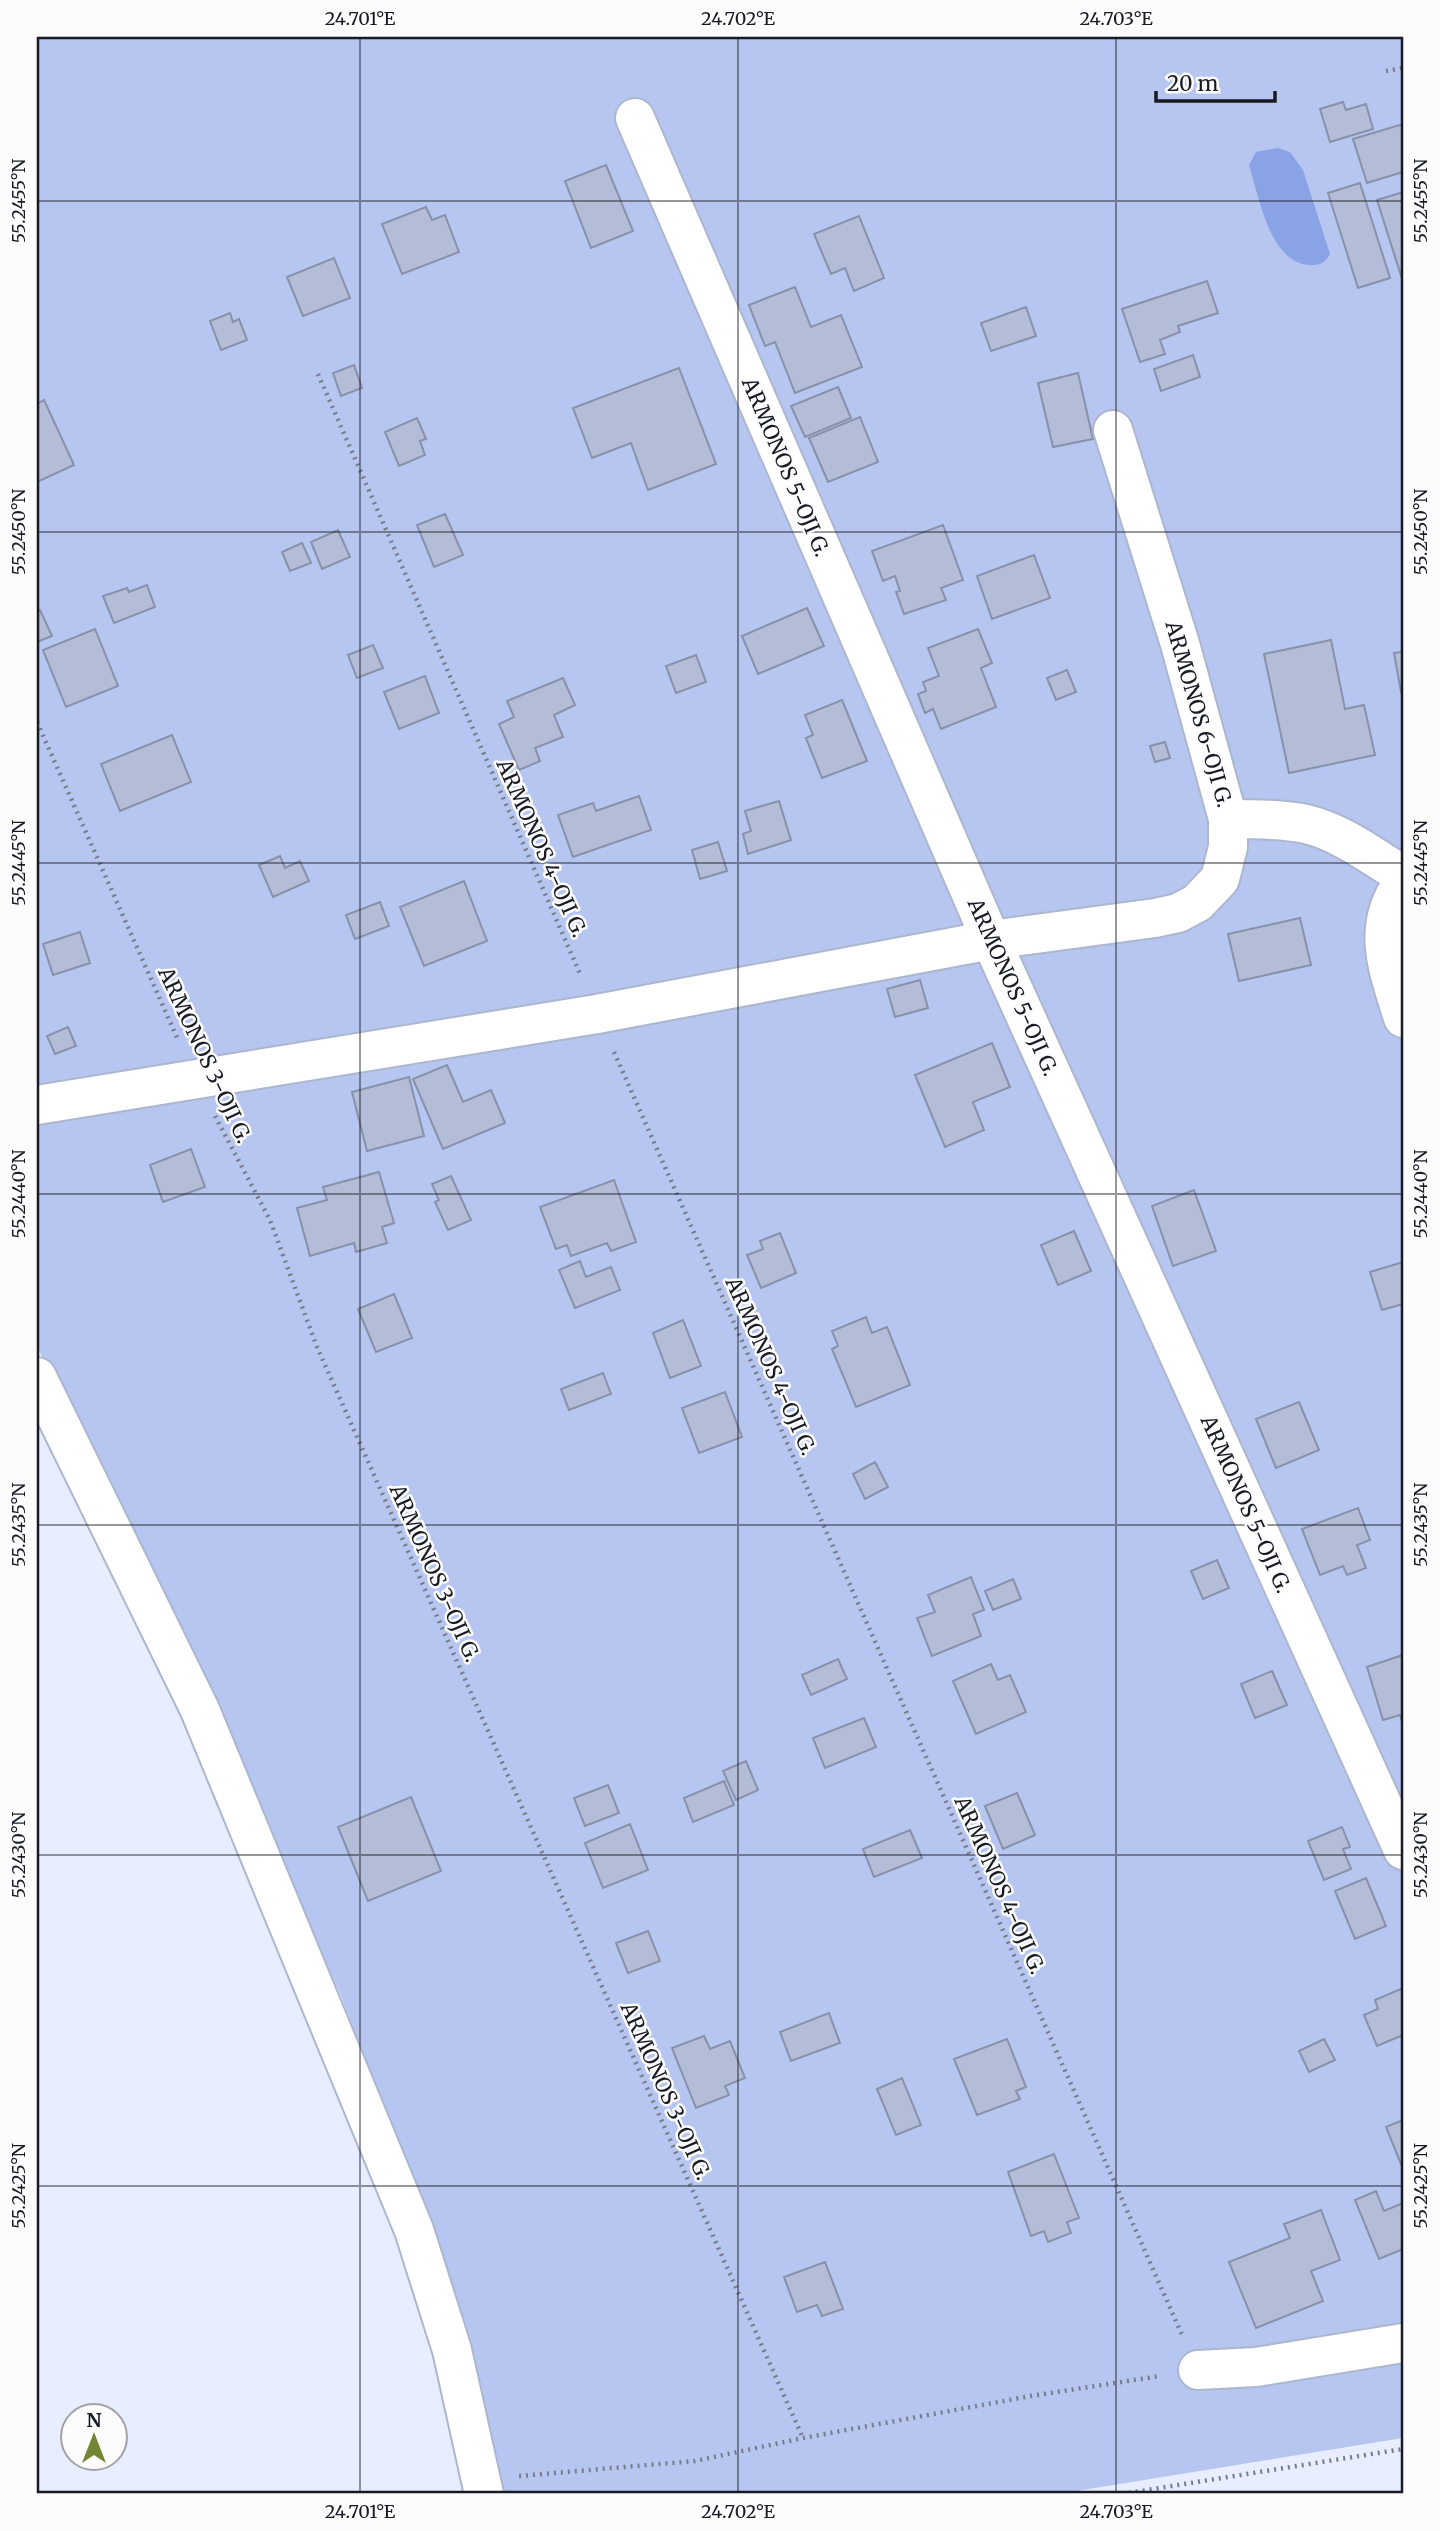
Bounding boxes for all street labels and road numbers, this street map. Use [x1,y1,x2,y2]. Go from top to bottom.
street label: ARMONOS 5-OJI G. [736,372,836,561]
street label: ARMONOS 6-OJI G. [1159,617,1239,810]
street label: ARMONOS 4-OJI G. [490,754,593,941]
street label: ARMONOS 5-OJI G. [961,893,1064,1080]
street label: ARMONOS 3-OJI G. [152,962,258,1147]
street label: ARMONOS 4-OJI G. [719,1272,822,1459]
street label: ARMONOS 5-OJI G. [1194,1410,1297,1597]
street label: ARMONOS 3-OJI G. [383,1479,486,1666]
street label: ARMONOS 4-OJI G. [948,1791,1051,1978]
street label: ARMONOS 3-OJI G. [614,1997,717,2184]

